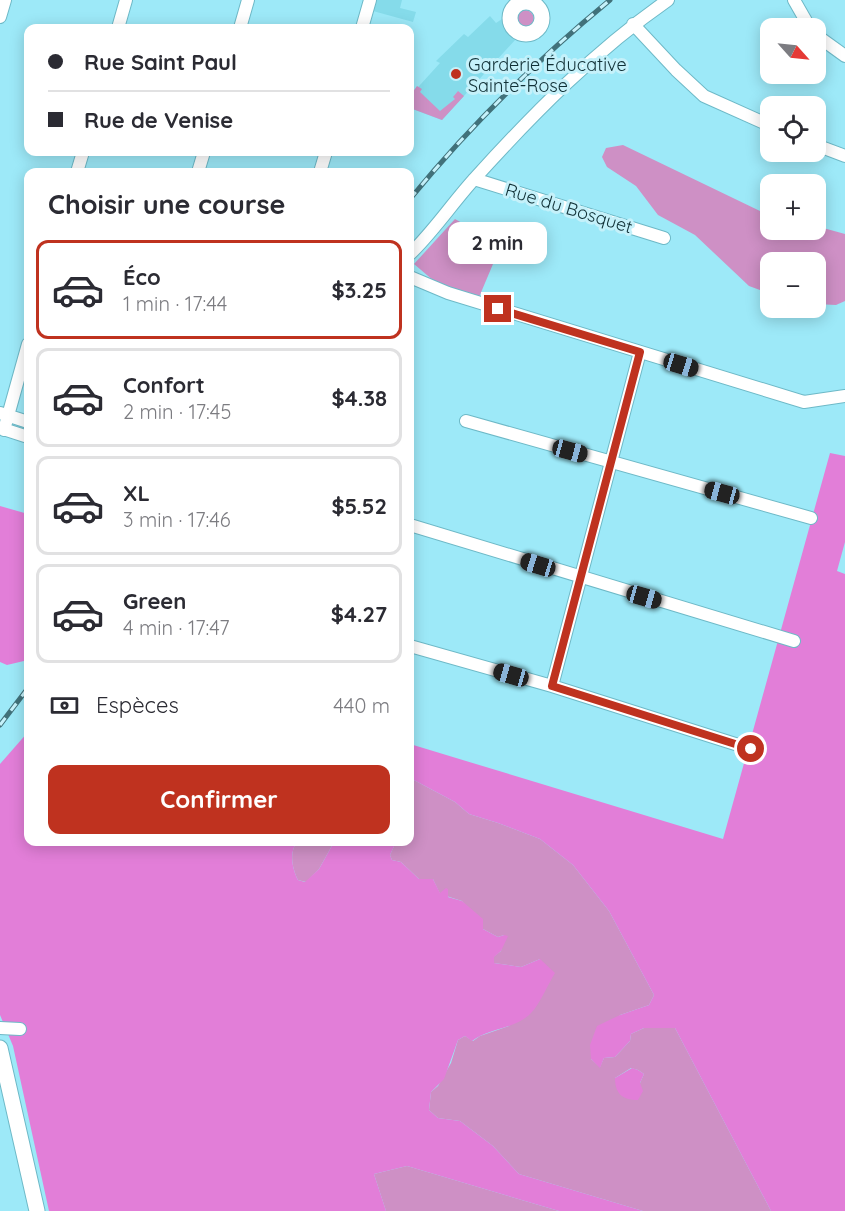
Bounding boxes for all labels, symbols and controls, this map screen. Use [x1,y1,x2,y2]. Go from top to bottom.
north arrow [760,18,826,84]
map controls [760,18,826,318]
text: Rue Saint Paul [84,48,237,76]
place label: Garderie Éducative Sainte-Rose [468,53,627,97]
marker: Garderie Éducative Sainte-Rose [449,67,463,81]
button: locate [760,96,826,162]
text: Rue de Venise [84,106,233,134]
button: + [760,174,826,240]
street label: Rue du Bosquet [503,178,635,238]
text: Choisir une course [48,187,285,221]
callout: 2 min [448,222,548,264]
text: 2 min [471,230,524,255]
button: − [760,252,826,318]
icon: car [51,263,105,317]
text: Éco [123,263,161,291]
text: $3.25 [331,276,387,304]
text: 1 min · 17:44 [123,291,227,316]
route end [484,295,511,322]
car [661,351,701,379]
icon: car [51,371,105,425]
text: Confort [123,371,205,399]
text: $4.38 [332,384,387,412]
text: 2 min · 17:45 [123,399,231,424]
car [550,438,590,464]
icon: car [51,479,105,533]
text: XL [123,479,150,507]
car [702,480,742,506]
text: $5.52 [331,492,387,520]
text: 3 min · 17:46 [123,507,231,532]
car [518,551,558,579]
car [624,583,664,611]
icon: car [51,587,105,641]
text: Green [123,587,186,615]
text: $4.27 [331,600,387,628]
text: 4 min · 17:47 [123,615,230,640]
car [491,661,531,689]
icon: cash [48,689,81,722]
text: Espèces [96,691,179,719]
text: 440 m [333,693,390,718]
route start [737,735,764,762]
button: Confirmer [48,765,390,834]

